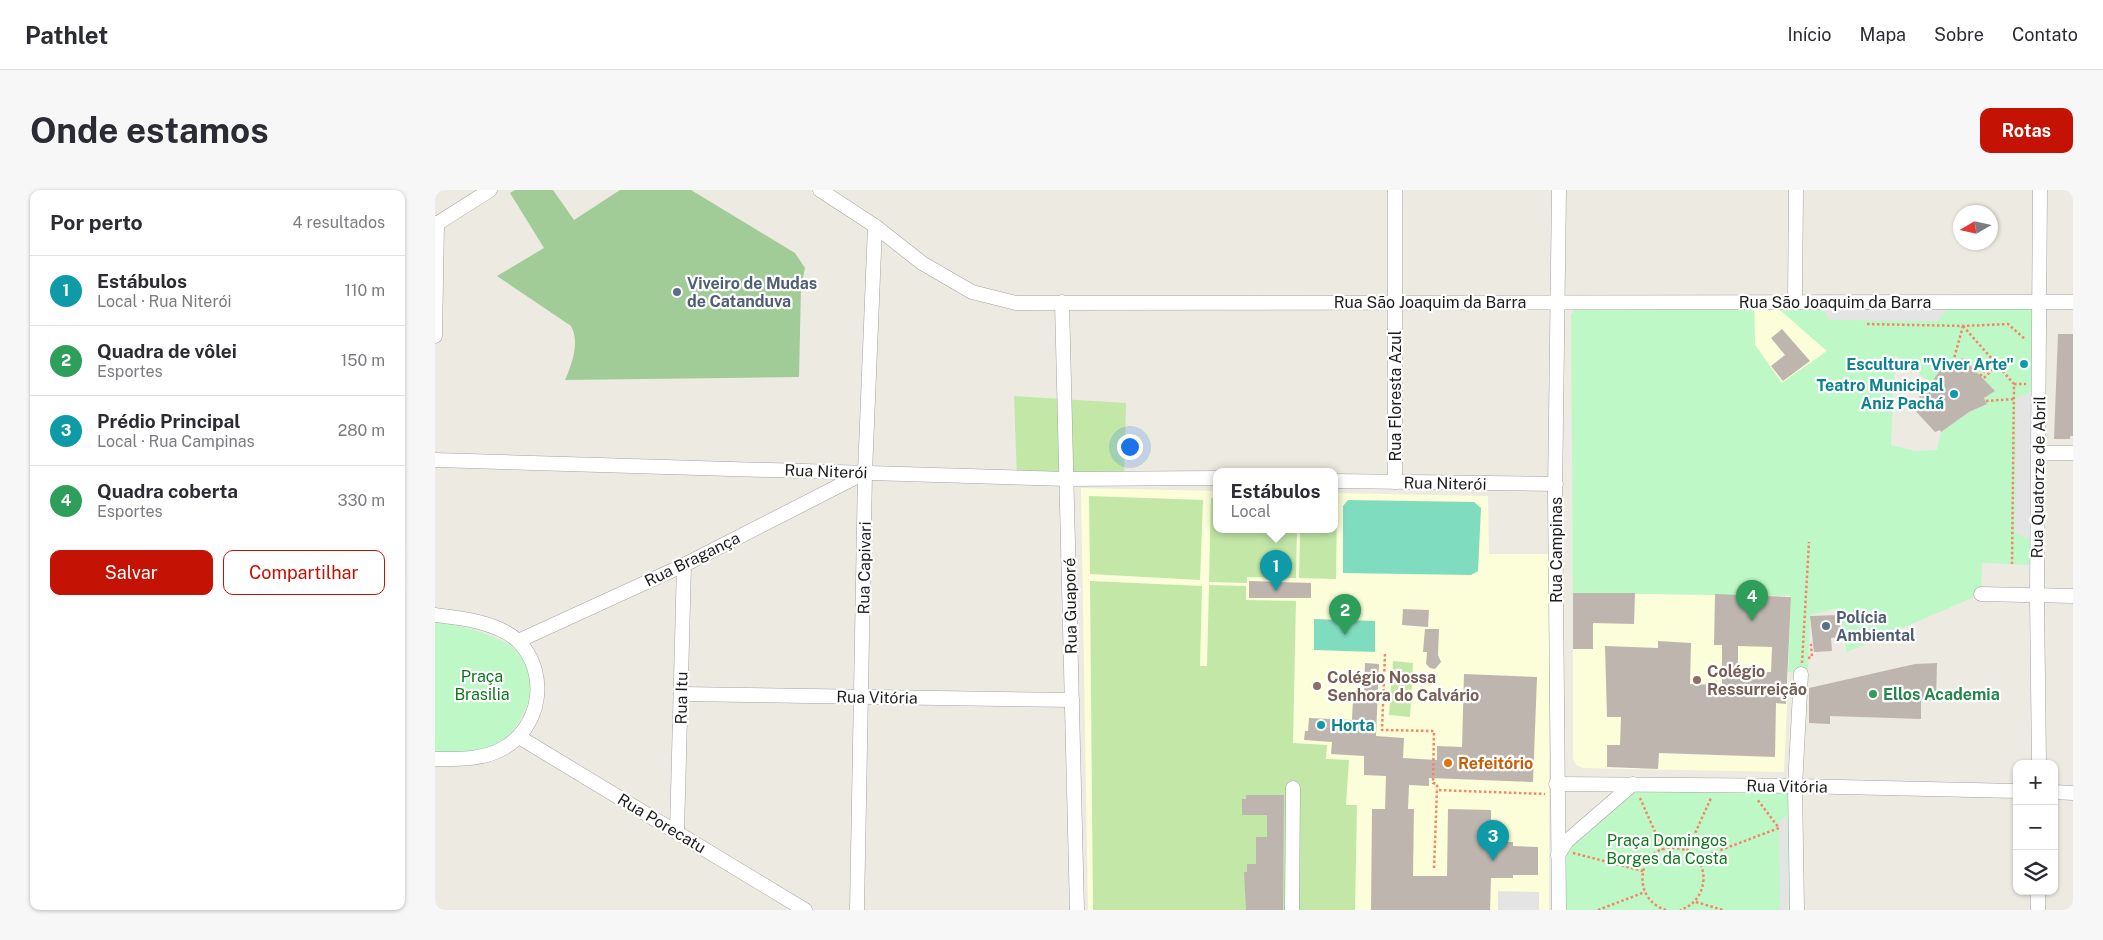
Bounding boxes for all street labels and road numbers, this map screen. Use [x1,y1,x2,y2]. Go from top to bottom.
street label: Rua São Joaquim da Barra [1334,293,1526,312]
street label: Rua São Joaquim da Barra [1739,293,1931,312]
street label: Rua Floresta Azul [1386,330,1405,462]
street label: Rua Quatorze de Abril [2028,395,2049,558]
street label: Rua Niterói [784,461,868,482]
street label: Rua Niterói [1403,473,1487,494]
street label: Rua Campinas [1547,497,1566,603]
street label: Rua Capivari [854,521,875,615]
street label: Rua Bragança [642,528,743,591]
street label: Rua Guaporé [1060,558,1081,654]
street label: Rua Itu [672,672,691,724]
street label: Rua Vitória [836,687,918,708]
street label: Rua Vitória [1746,776,1828,797]
street label: Rua Porecatu [614,790,709,857]

